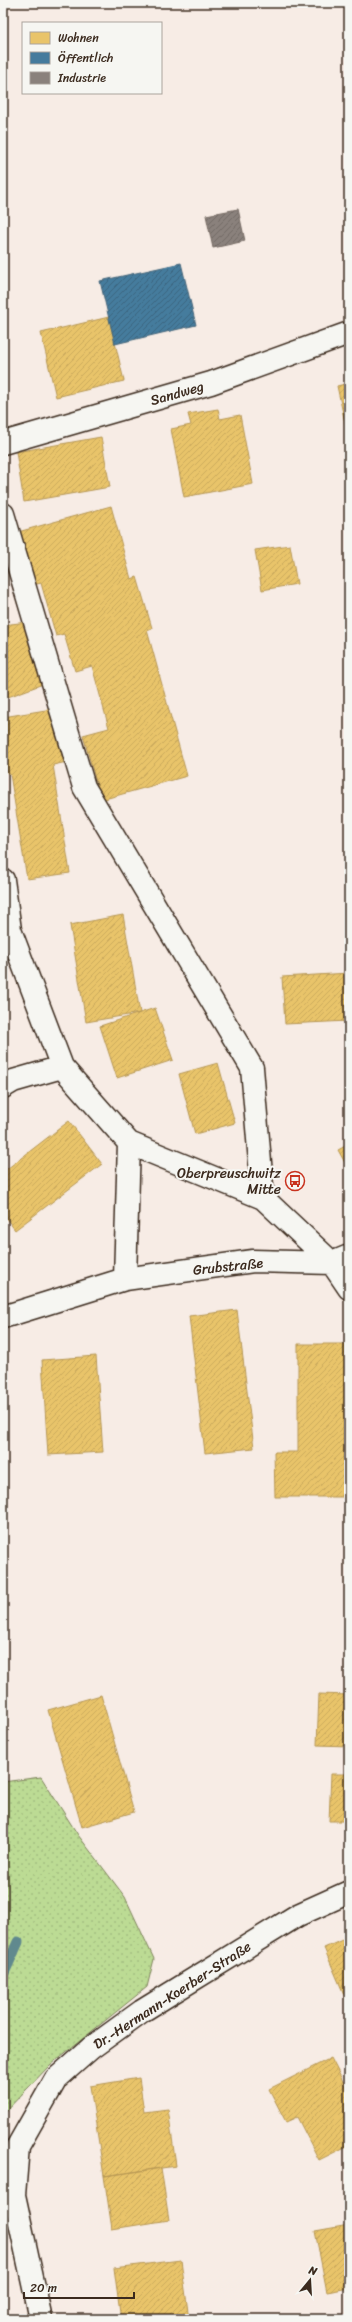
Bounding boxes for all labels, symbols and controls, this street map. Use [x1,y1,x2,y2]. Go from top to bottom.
legend [22,22,162,94]
text: Wohnen [58,27,99,49]
text: Öffentlich [58,47,113,69]
text: Industrie [57,67,106,89]
street label: Sandweg [147,374,207,413]
place label: Oberpreuschwitz Mitte [177,1161,281,1202]
bus stop icon: Oberpreuschwitz Mitte [284,1170,306,1192]
street label: Grubstraße [192,1250,265,1283]
street label: Dr.-Hermann-Koerber-Straße [88,1935,257,2056]
north arrow [290,2260,330,2300]
text: N [305,2260,320,2281]
scale bar [24,2274,134,2300]
text: 20 m [30,2277,57,2299]

